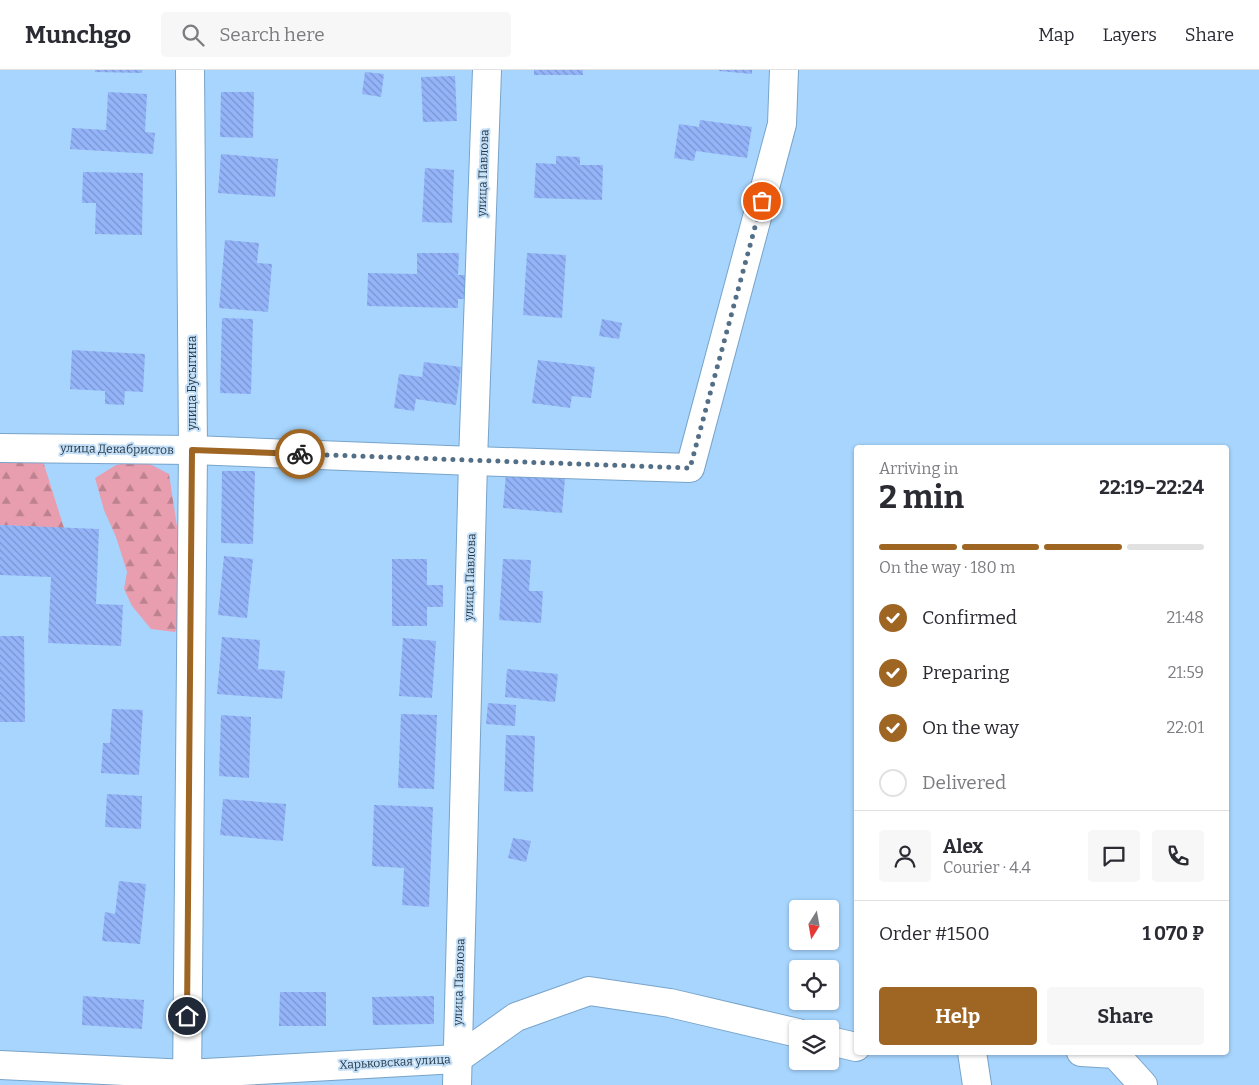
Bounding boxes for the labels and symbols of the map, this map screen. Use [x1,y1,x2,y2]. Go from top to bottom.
street label: улица Павлова [474,129,492,218]
pin [741,180,783,222]
street label: улица Бусыгина [185,335,199,431]
courier [275,429,325,479]
street label: улица Декабристов [59,441,174,457]
street label: улица Павлова [461,533,479,622]
north arrow [789,900,839,950]
street label: улица Павлова [450,938,468,1027]
pin [166,995,208,1037]
street label: Харьковская улица [339,1052,451,1072]

